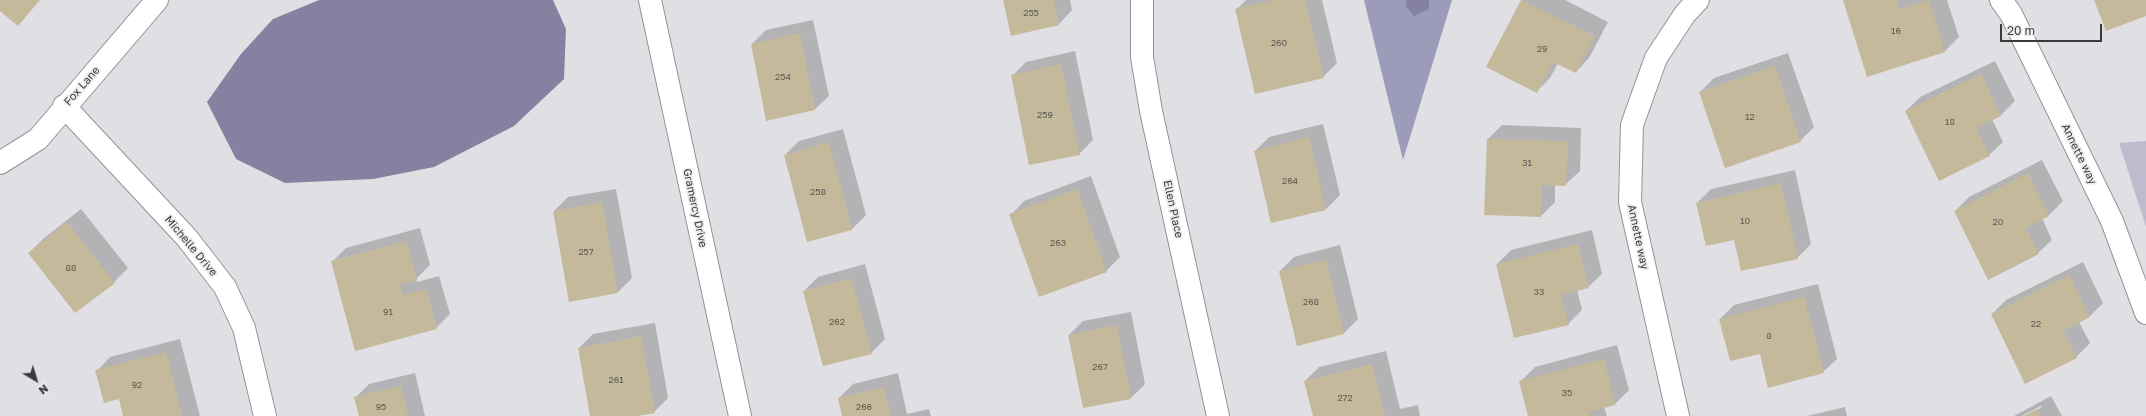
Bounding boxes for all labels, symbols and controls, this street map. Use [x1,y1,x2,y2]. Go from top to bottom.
house number: 255 [1023,8,1039,18]
scale bar [2002,16,2104,42]
text: 20 m [2007,23,2035,38]
house number: 16 [1891,26,1901,36]
house number: 260 [1271,38,1287,48]
house number: 29 [1537,44,1547,54]
street label: Fox Lane [61,64,103,108]
house number: 254 [775,72,791,82]
house number: 259 [1037,110,1053,120]
house number: 12 [1745,112,1755,122]
house number: 18 [1945,117,1955,127]
street label: Annette way [2059,121,2099,187]
house number: 31 [1522,158,1532,168]
street label: Gramercy Drive [680,167,710,249]
house number: 264 [1282,176,1298,186]
street label: Ellen Place [1160,179,1186,239]
house number: 258 [810,187,826,197]
street label: Annette way [1625,203,1651,271]
street label: Michelle Drive [162,213,220,279]
house number: 10 [1740,216,1750,226]
house number: 20 [1993,217,2003,227]
house number: 263 [1050,238,1066,248]
house number: 257 [578,247,594,257]
house number: 88 [66,263,76,273]
house number: 33 [1534,287,1544,297]
house number: 268 [1303,297,1319,307]
house number: 91 [383,307,393,317]
house number: 262 [829,317,845,327]
house number: 22 [2031,319,2041,329]
house number: 8 [1766,331,1772,341]
north arrow [16,360,56,400]
house number: 267 [1092,362,1108,372]
house number: 261 [608,375,624,385]
house number: 92 [132,380,142,390]
text: N [36,382,51,398]
house number: 35 [1562,388,1572,398]
house number: 272 [1337,393,1353,403]
house number: 95 [376,402,386,412]
house number: 266 [856,402,872,412]

